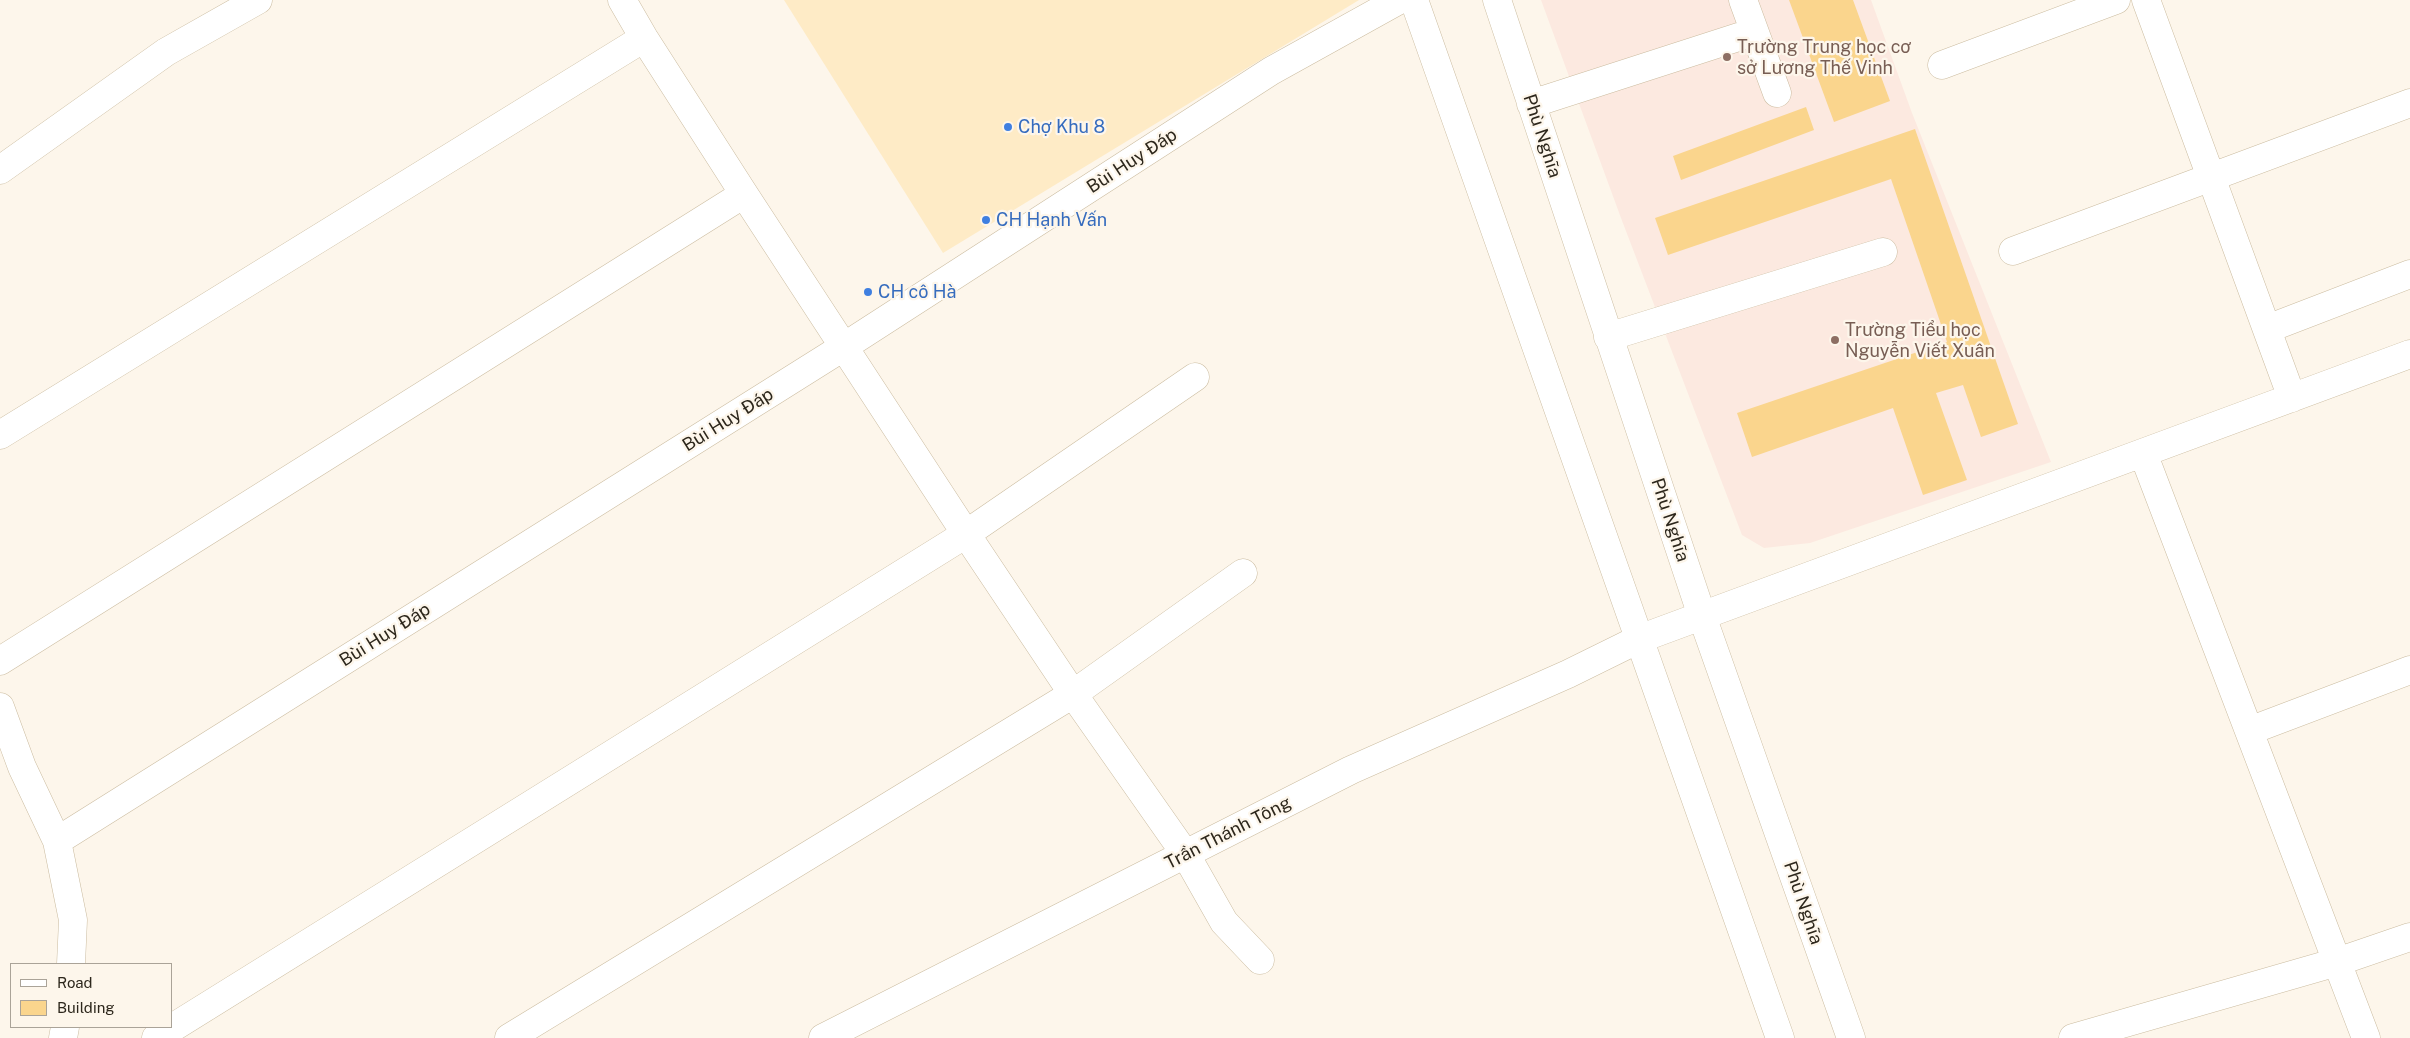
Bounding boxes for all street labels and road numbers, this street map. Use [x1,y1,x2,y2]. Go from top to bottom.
street label: Phù Nghĩa [1518,91,1566,181]
street label: Bùi Huy Đáp [1083,124,1181,198]
street label: Bùi Huy Đáp [679,384,777,456]
street label: Phù Nghĩa [1646,475,1694,565]
street label: Bùi Huy Đáp [336,599,434,671]
street label: Trần Thánh Tông [1161,792,1295,874]
street label: Phù Nghĩa [1779,859,1827,947]

